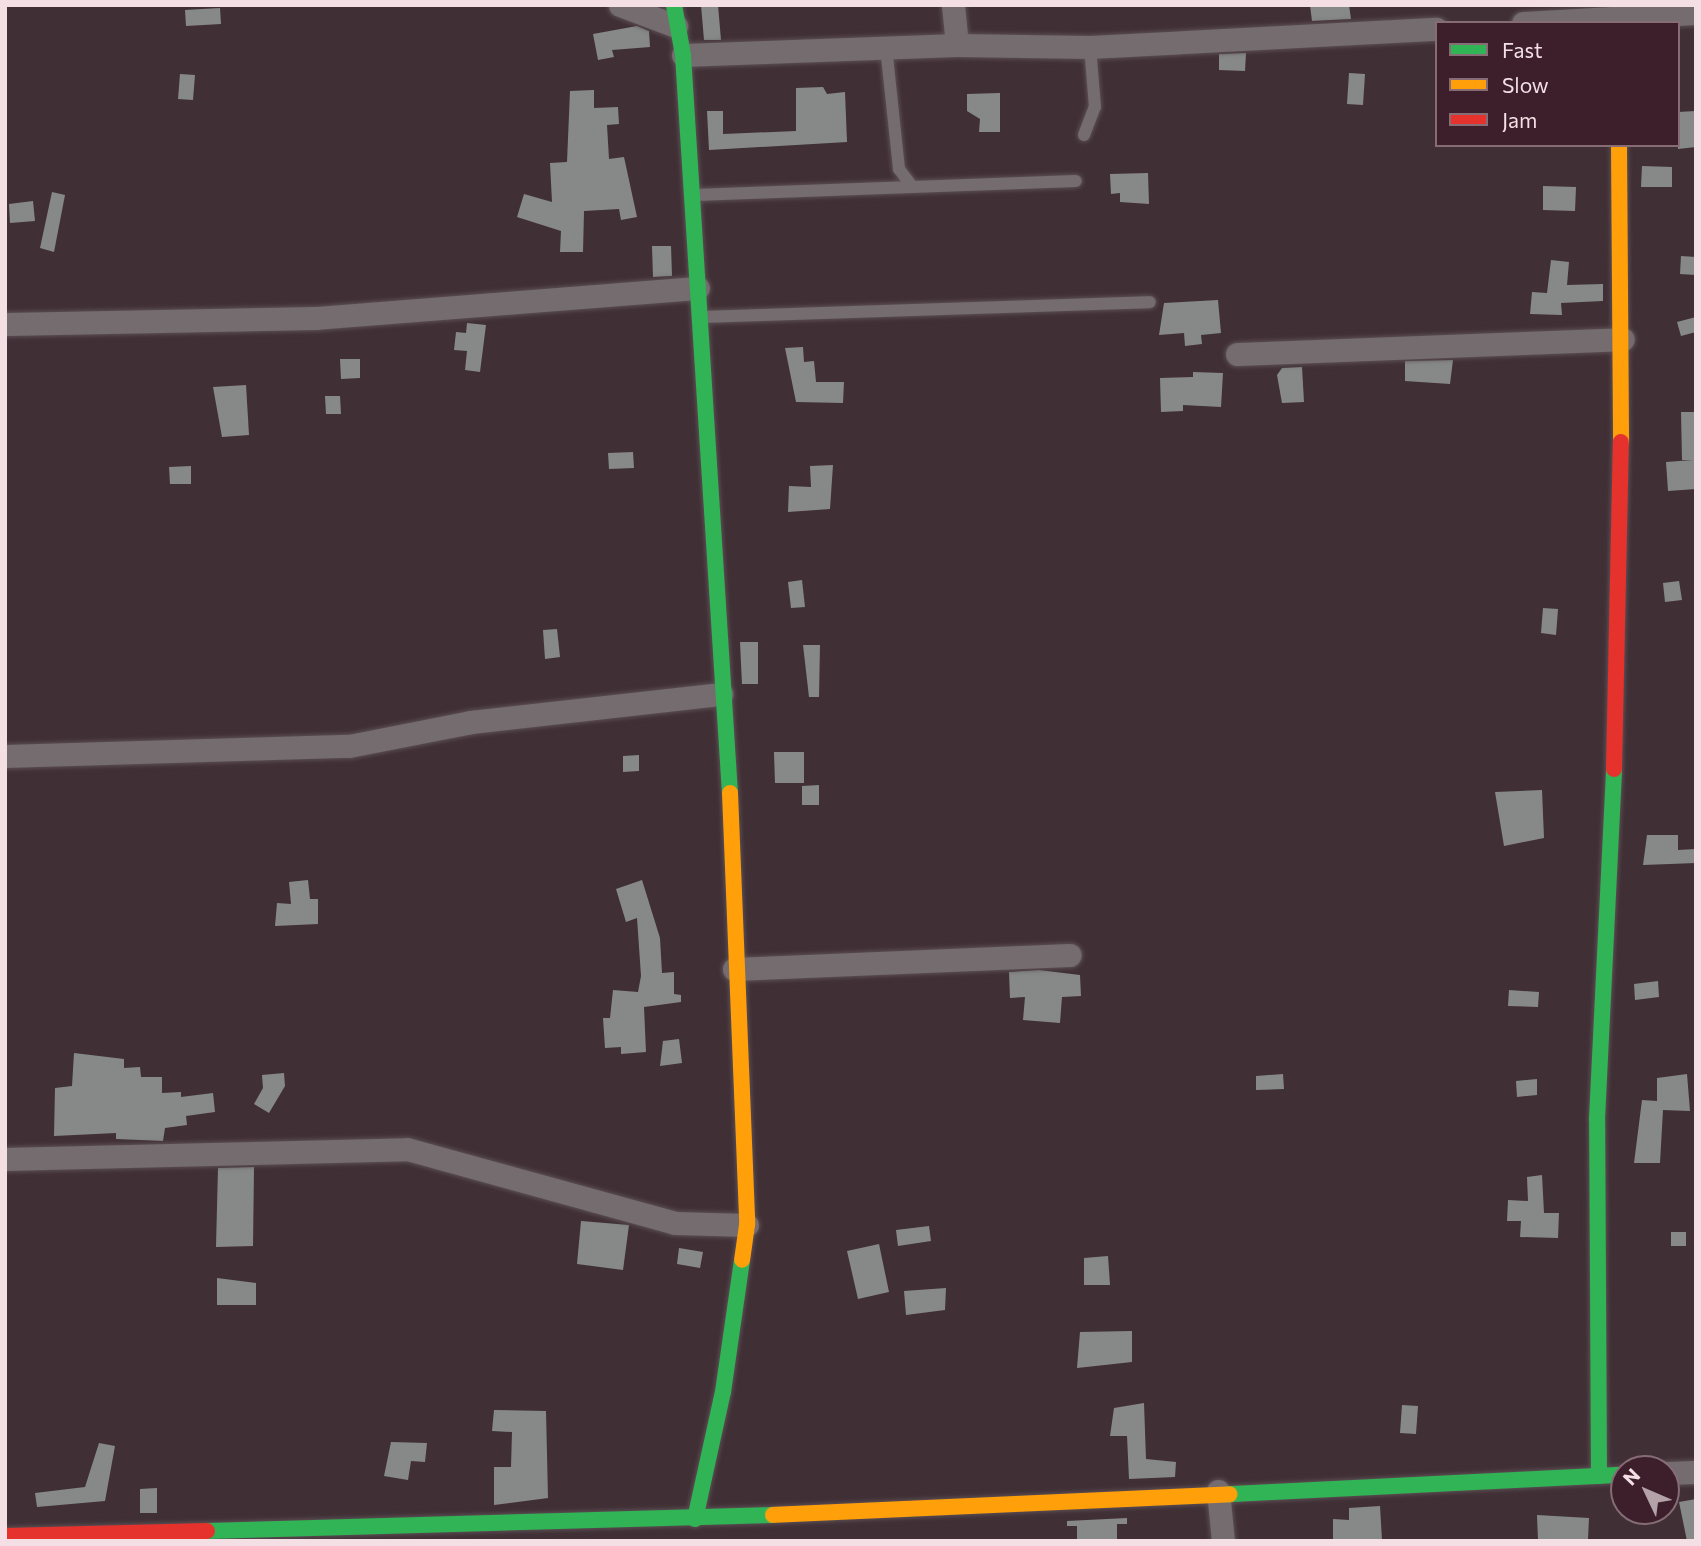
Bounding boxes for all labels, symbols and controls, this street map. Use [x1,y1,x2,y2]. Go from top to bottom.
legend [1435,21,1680,147]
text: Fast [1502,37,1543,62]
text: Slow [1502,72,1549,97]
text: Jam [1502,107,1537,132]
north arrow [1610,1455,1680,1525]
text: N [1618,1463,1644,1490]

